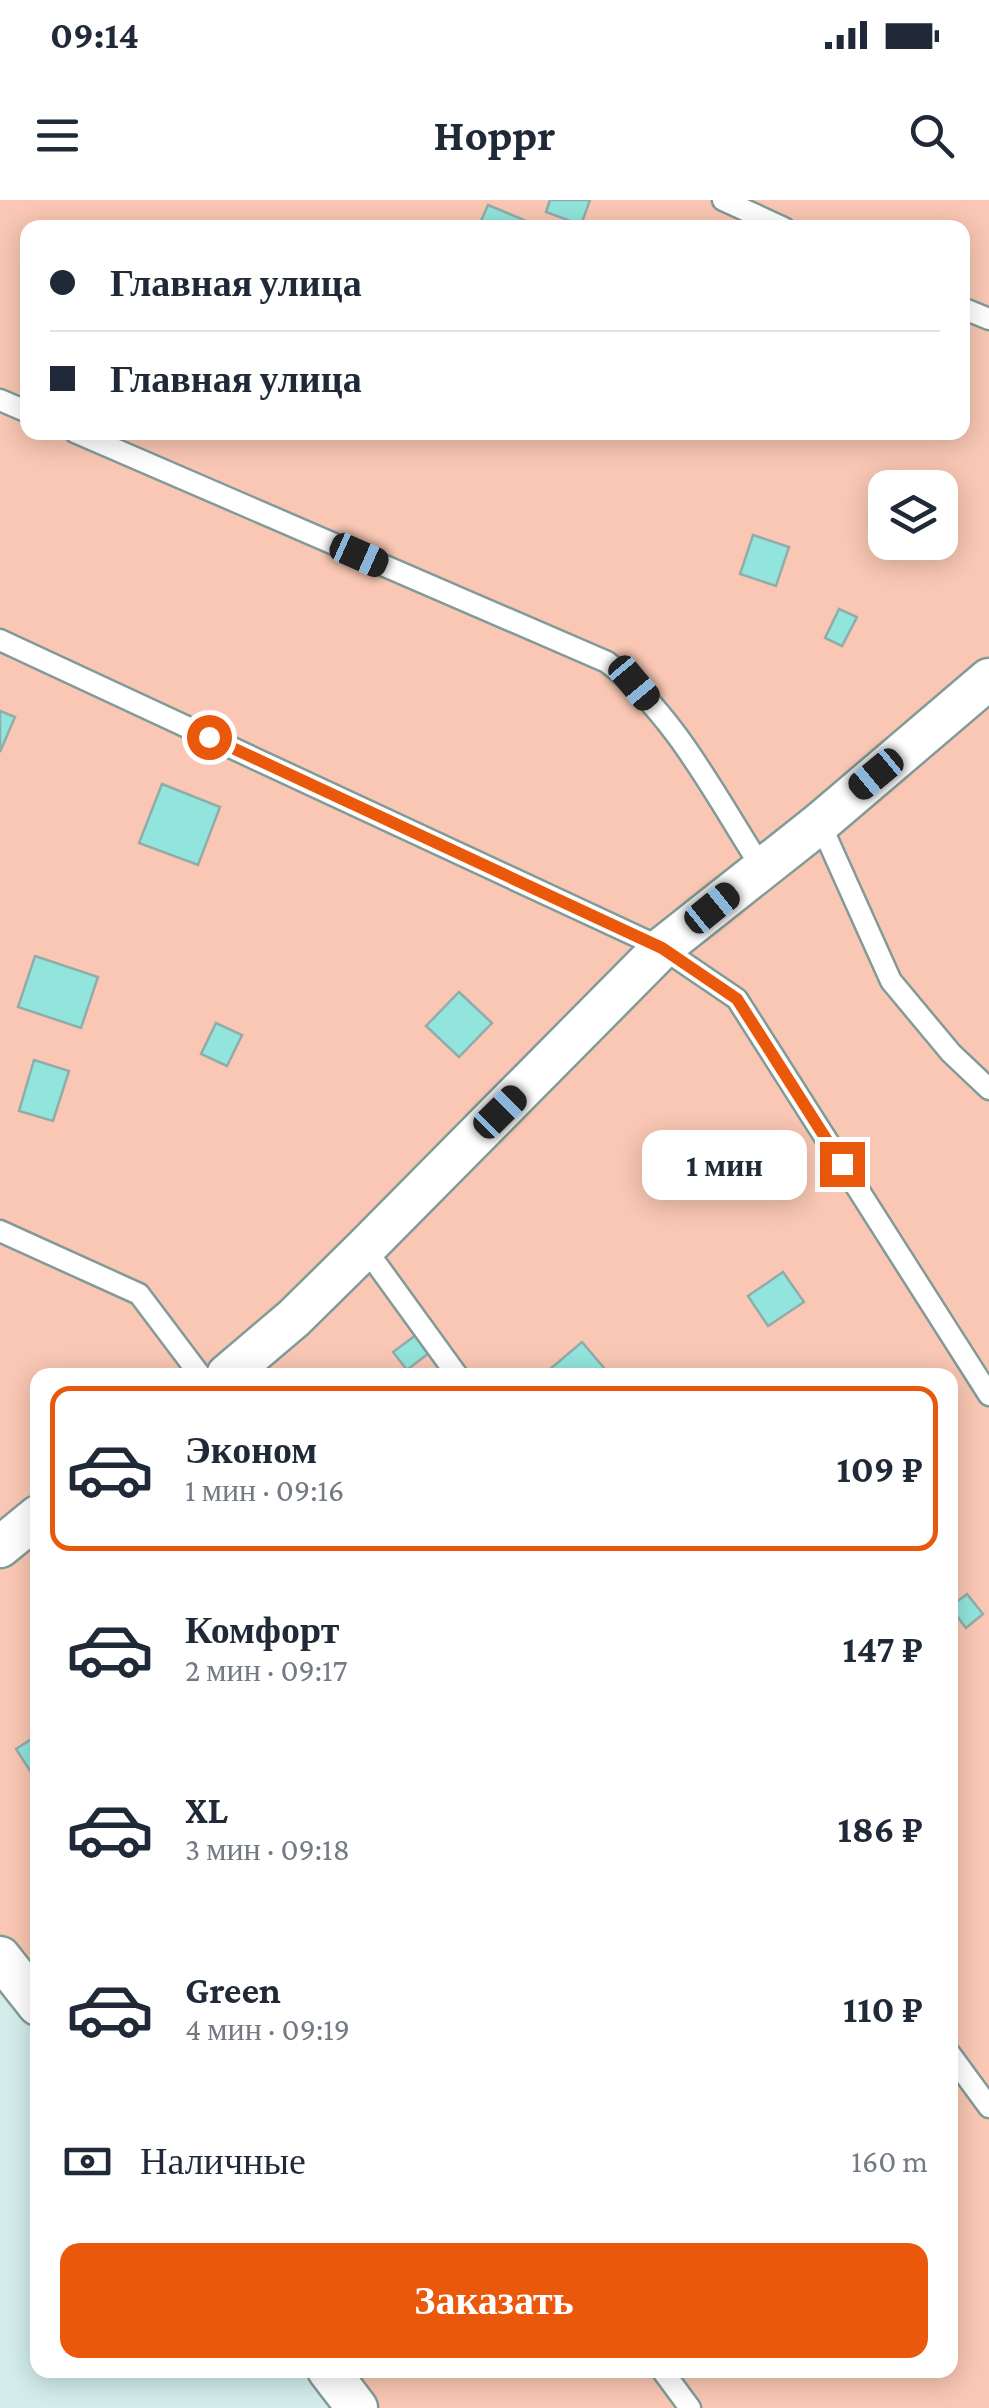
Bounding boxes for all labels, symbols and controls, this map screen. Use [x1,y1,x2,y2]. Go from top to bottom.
text: 09:14 [50,14,139,56]
icon: menu [30,108,85,163]
icon: search [904,108,959,163]
text: Hoppr [434,110,555,160]
text: Главная улица [110,262,362,304]
text: Главная улица [110,358,362,400]
map controls [868,470,958,560]
button: layers [868,470,958,560]
car [325,529,393,581]
car [603,650,665,716]
route start [187,715,232,760]
car [843,743,909,805]
car [679,877,745,939]
car [468,1080,532,1144]
callout: 1 мин [642,1129,807,1199]
route end [820,1142,865,1187]
text: 1 мин [686,1147,763,1183]
icon: car [65,1424,155,1514]
text: Эконом [185,1429,317,1471]
text: 109 ₽ [837,1448,923,1490]
text: 1 мин · 09:16 [185,1472,344,1508]
icon: car [65,1604,155,1694]
text: Комфорт [185,1609,339,1651]
text: 147 ₽ [842,1628,923,1670]
text: 2 мин · 09:17 [185,1652,347,1688]
icon: car [65,1784,155,1874]
text: XL [185,1789,228,1831]
text: 186 ₽ [838,1808,923,1850]
text: 3 мин · 09:18 [185,1831,350,1867]
icon: car [65,1964,155,2054]
text: Green [185,1969,281,2011]
text: 110 ₽ [843,1988,923,2030]
text: 4 мин · 09:19 [185,2011,350,2047]
icon: cash [60,2134,115,2189]
text: Наличные [140,2140,306,2182]
text: 160 m [851,2143,928,2179]
button: Заказать [60,2243,928,2358]

